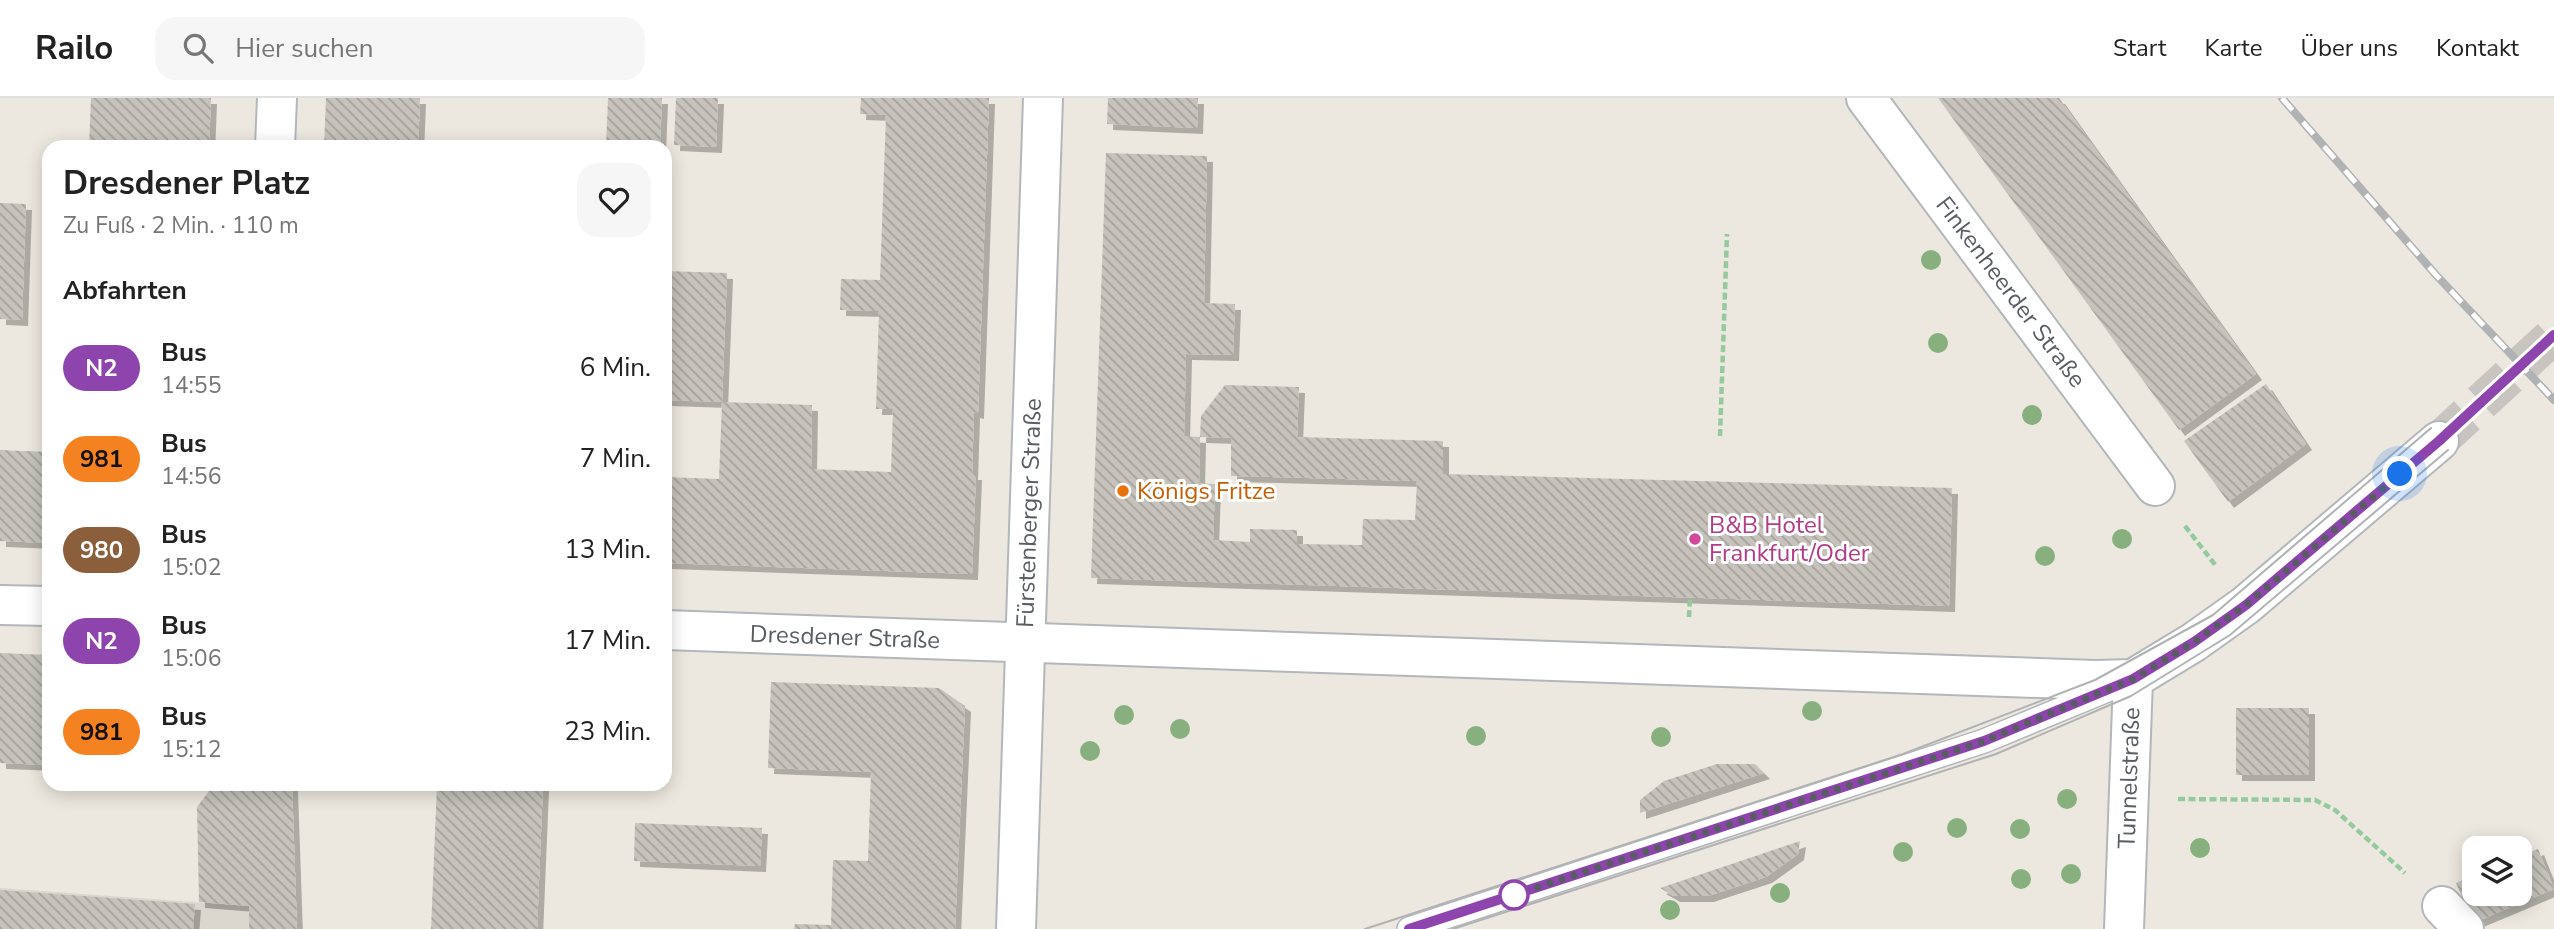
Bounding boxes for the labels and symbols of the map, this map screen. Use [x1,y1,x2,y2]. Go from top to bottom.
street label: Finkenheerder Straße [1929,190,2093,394]
street label: Fürstenberger Straße [1009,398,1049,628]
your location [2382,456,2417,491]
place label: Königs Fritze [1137,475,1275,507]
marker: Königs Fritze [1115,483,1131,499]
place label: B&B Hotel Frankfurt/Oder [1709,509,1870,569]
marker: B&B Hotel Frankfurt/Oder [1687,531,1703,547]
street label: Dresdener Straße [749,618,941,656]
street label: Tunnelstraße [2111,707,2147,849]
unlabelled marker [1499,880,1529,910]

